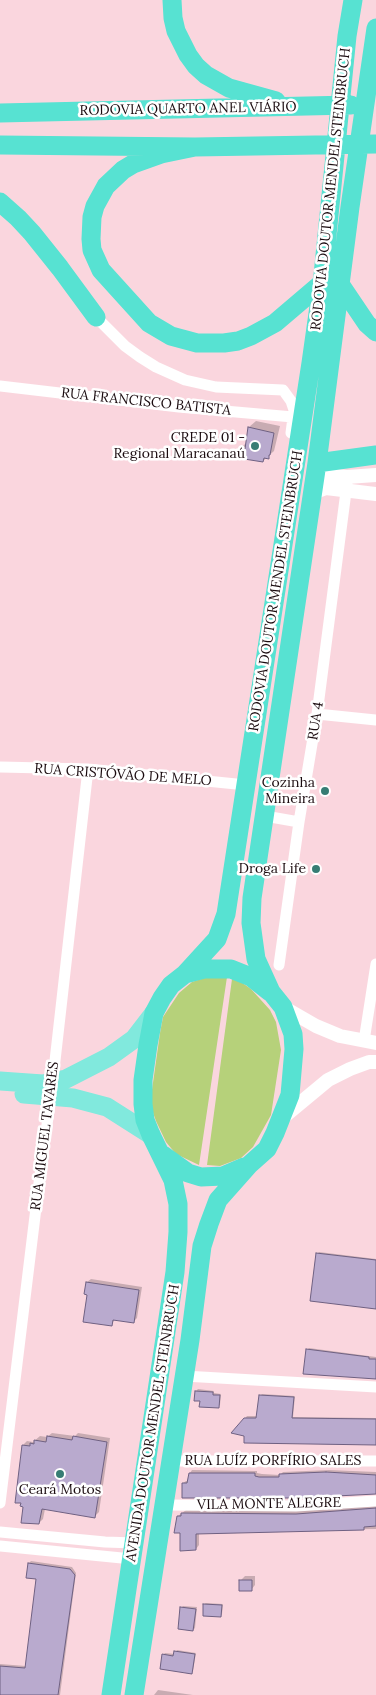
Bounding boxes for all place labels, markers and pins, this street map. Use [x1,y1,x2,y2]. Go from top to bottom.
place label: CREDE 01 - Regional Maracanaú [113,430,245,462]
marker: CREDE 01 - Regional Maracanaú [249,440,261,452]
place label: Cozinha Mineira [262,775,315,808]
marker: Cozinha Mineira [319,785,331,797]
place label: Droga Life [238,861,306,877]
marker: Droga Life [310,863,322,875]
marker: Ceará Motos [54,1468,66,1480]
place label: Ceará Motos [19,1482,101,1498]

